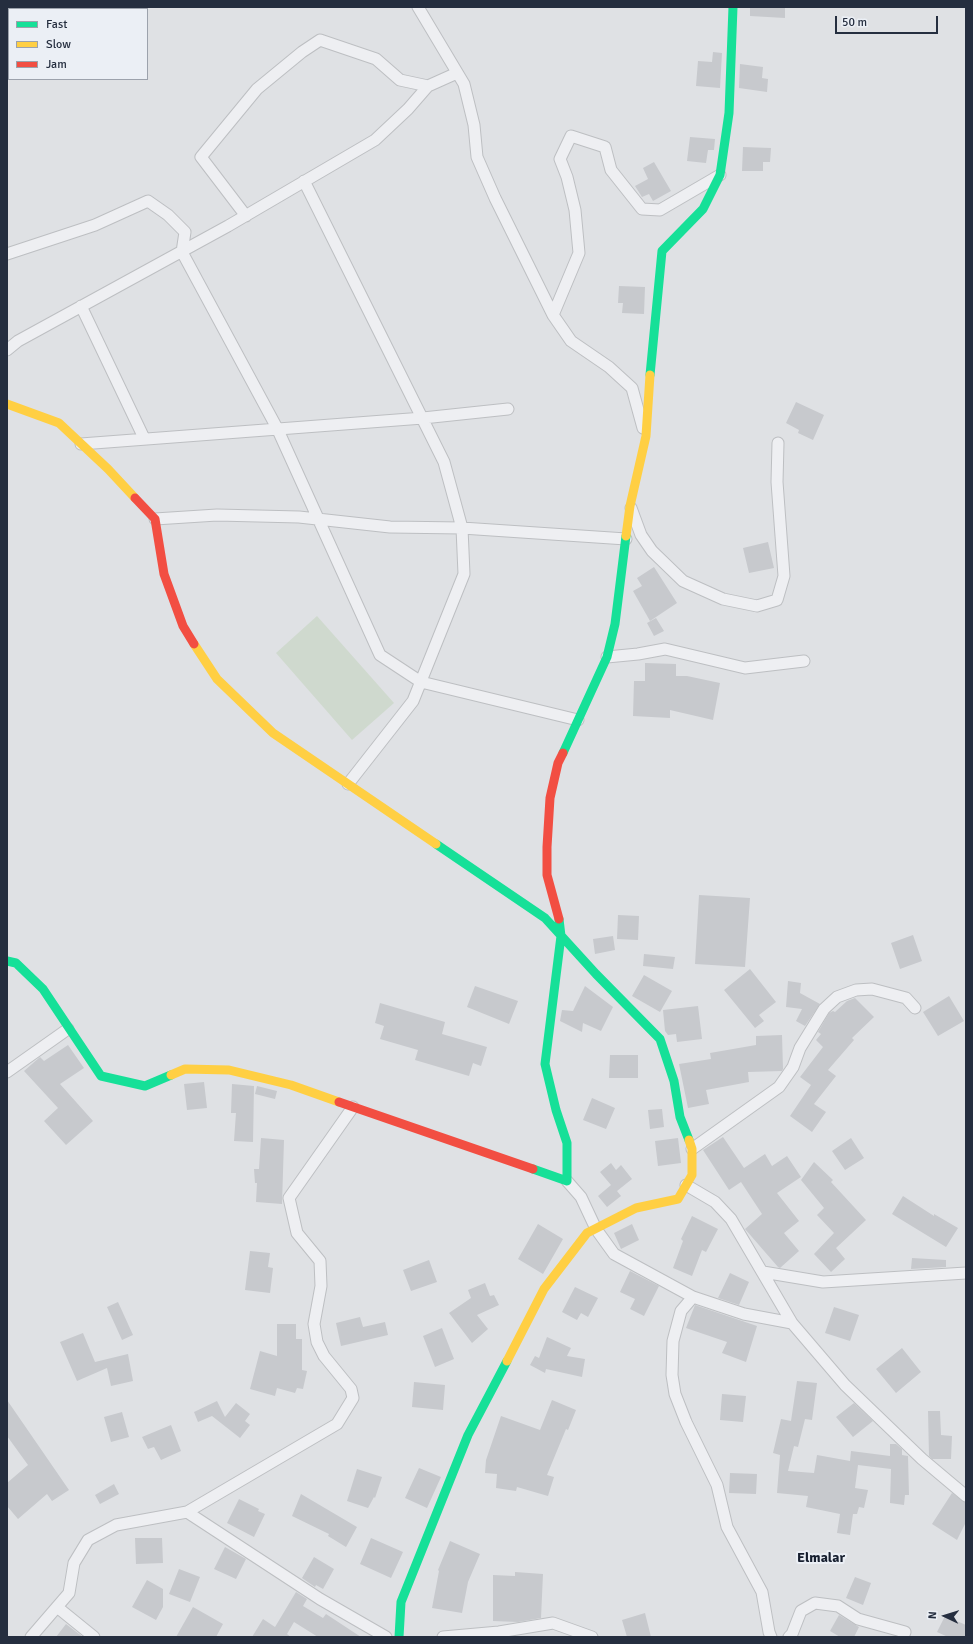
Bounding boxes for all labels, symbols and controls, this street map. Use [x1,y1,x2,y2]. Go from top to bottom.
legend [8,8,148,80]
scale bar [837,8,940,34]
text: 50 m [842,15,867,30]
text: Fast [46,17,67,32]
text: Slow [46,37,71,52]
text: Jam [46,57,67,72]
district label: Elmalar [797,1550,845,1566]
north arrow [925,1596,965,1636]
text: N [926,1611,939,1619]

